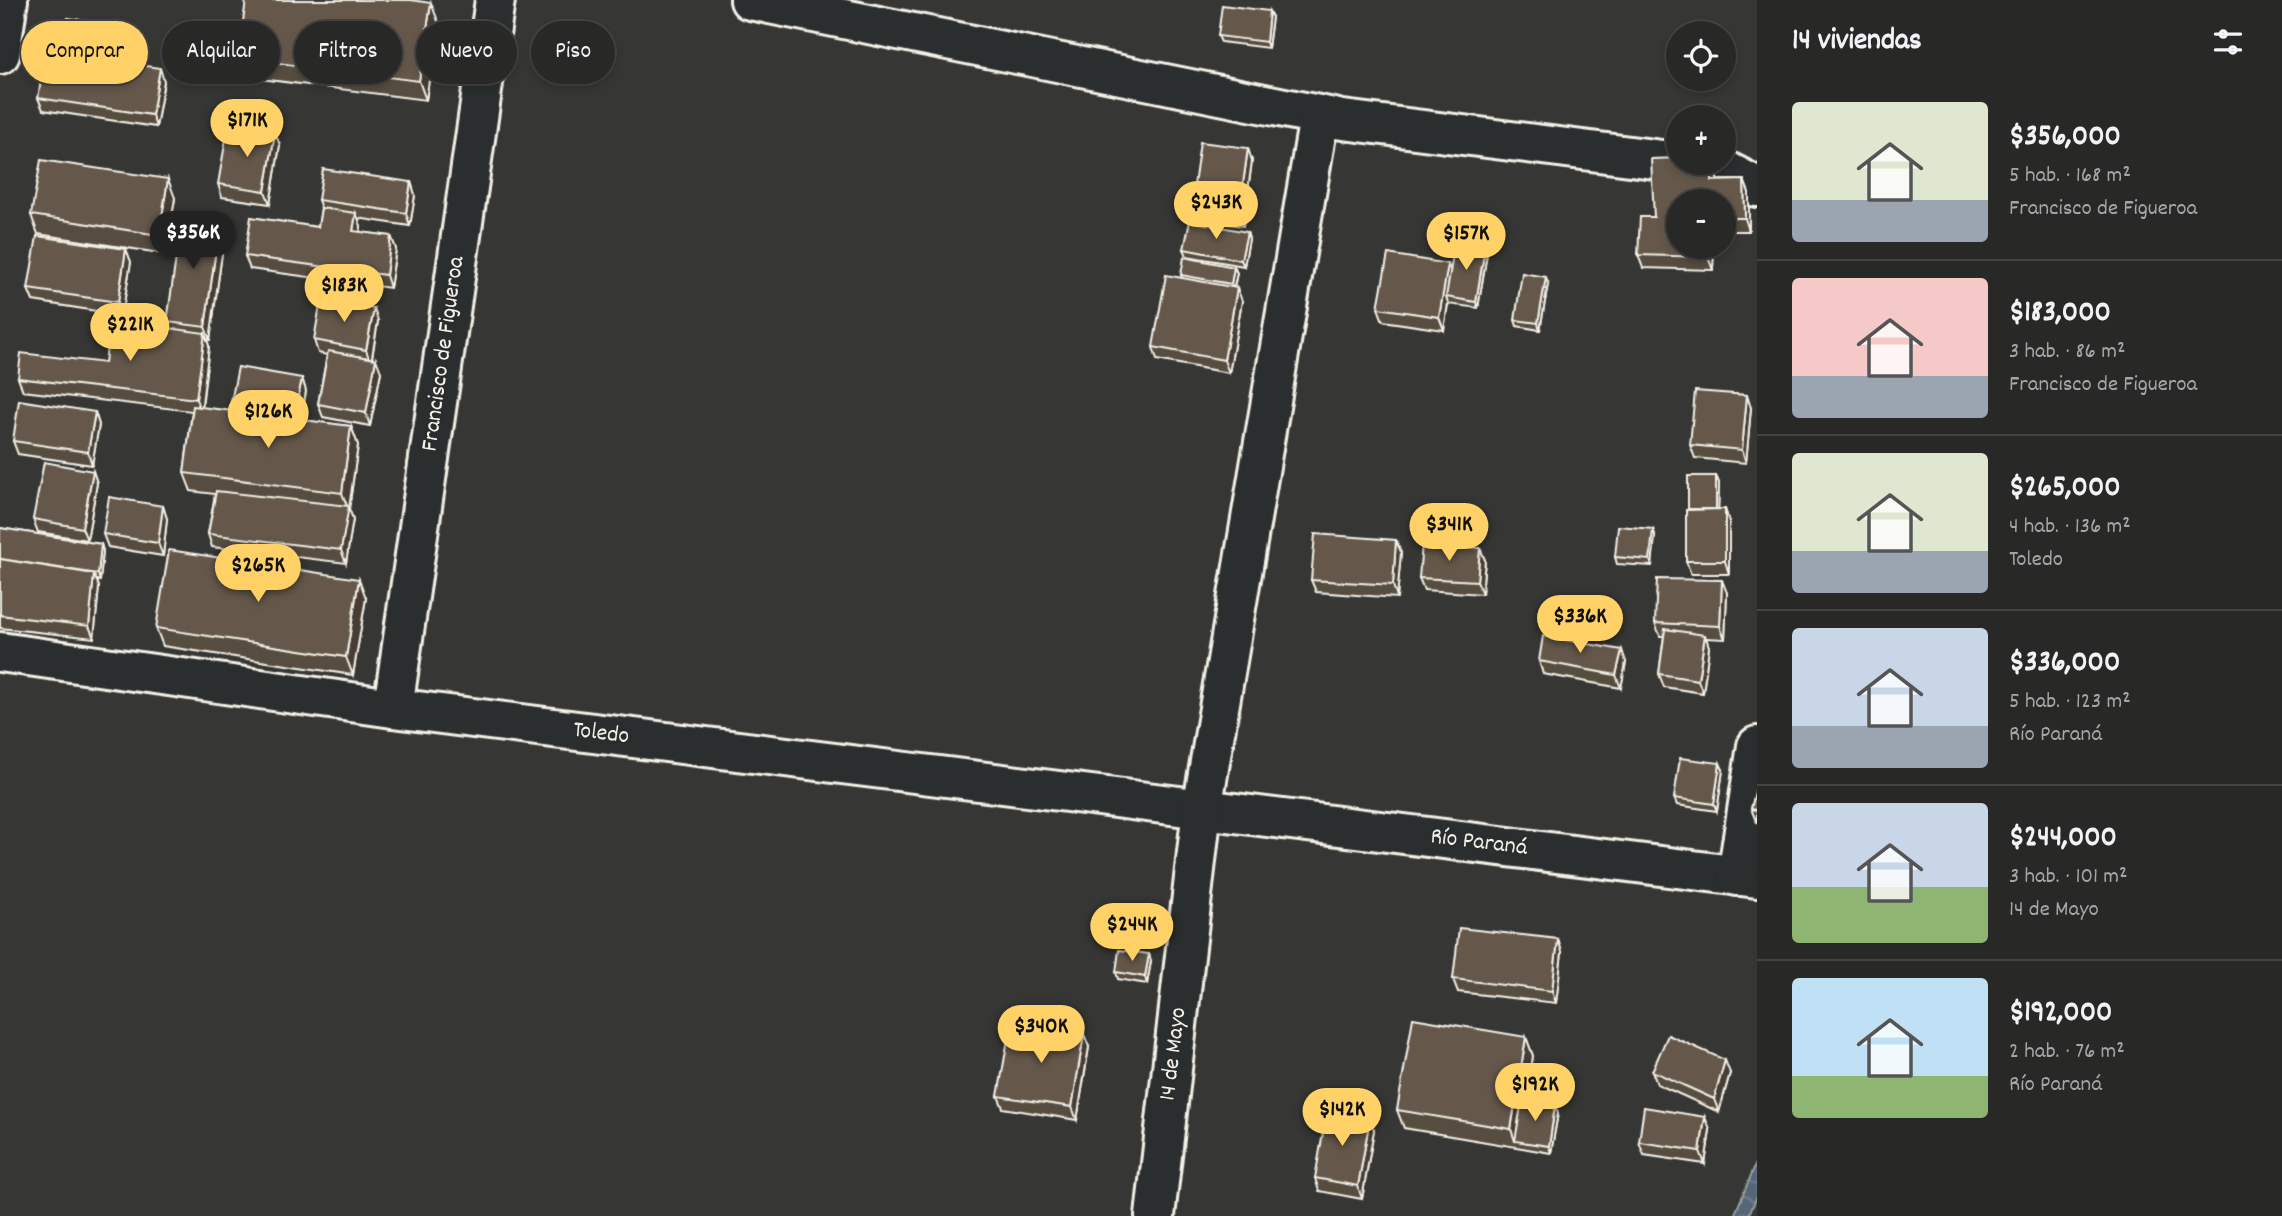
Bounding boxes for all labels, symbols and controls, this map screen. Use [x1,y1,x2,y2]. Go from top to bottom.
chip: Comprar [21,21,148,84]
chip: Alquilar [162,21,280,84]
chip: Filtros [294,21,402,84]
chip: Nuevo [416,21,517,84]
chip: Piso [531,21,615,84]
map controls [1666,21,1736,259]
button: locate [1666,21,1736,91]
text: 14 viviendas [1792,21,1922,64]
icon: filters [2209,23,2247,61]
pin: $171K [198,100,296,159]
text: $171K [226,105,268,138]
button: + [1666,105,1736,175]
text: $356,000 [2009,117,2121,160]
icon: home [1848,130,1932,214]
text: 5 hab. · 168 m² [2009,160,2131,193]
pin: $243K [1167,182,1265,241]
text: $243K [1190,187,1242,220]
button: − [1666,189,1736,259]
text: Francisco de Figueroa [2009,193,2197,226]
pin: $356K [144,212,242,271]
pin: $157K [1417,212,1515,272]
text: $356K [166,217,220,250]
text: $157K [1443,218,1489,251]
street label: Francisco de Figueroa [413,254,475,454]
pin: $183K [295,264,393,324]
text: $183K [321,270,367,303]
text: $183,000 [2009,293,2111,336]
pin: $221K [81,304,179,363]
icon: home [1848,306,1932,390]
text: $221K [106,309,154,342]
text: 3 hab. · 86 m² [2009,336,2125,369]
text: Francisco de Figueroa [2009,369,2197,402]
pin: $126K [219,391,317,450]
text: $126K [244,396,292,429]
text: $265,000 [2009,468,2121,511]
icon: home [1848,481,1932,565]
pin: $341K [1400,504,1498,563]
text: $341K [1425,509,1473,542]
text: 4 hab. · 136 m² [2009,511,2131,544]
pin: $265K [209,544,307,604]
text: Toledo [2009,544,2063,577]
text: $265K [231,550,285,583]
pin: $336K [1531,596,1629,655]
text: $336K [1553,601,1607,634]
text: $336,000 [2009,643,2120,686]
icon: home [1848,656,1932,740]
text: 5 hab. · 123 m² [2009,686,2131,719]
street label: Toledo [571,714,631,754]
text: Río Paraná [2009,719,2103,752]
text: $244,000 [2009,818,2117,861]
street label: Río Paraná [1428,820,1530,866]
icon: home [1848,831,1932,915]
text: 3 hab. · 101 m² [2009,861,2127,894]
text: 14 de Mayo [2009,894,2099,927]
pin: $244K [1083,904,1181,963]
text: $244K [1106,909,1158,942]
text: $192,000 [2009,993,2112,1036]
street label: 14 de Mayo [1151,1005,1197,1103]
pin: $340K [992,1006,1090,1065]
icon: home [1848,1006,1932,1090]
text: $340K [1014,1011,1068,1044]
text: 2 hab. · 76 m² [2009,1036,2125,1069]
pin: $192K [1486,1064,1584,1123]
text: $192K [1511,1069,1559,1102]
text: Río Paraná [2009,1069,2103,1102]
pin: $142K [1293,1088,1391,1148]
text: $142K [1319,1094,1365,1127]

